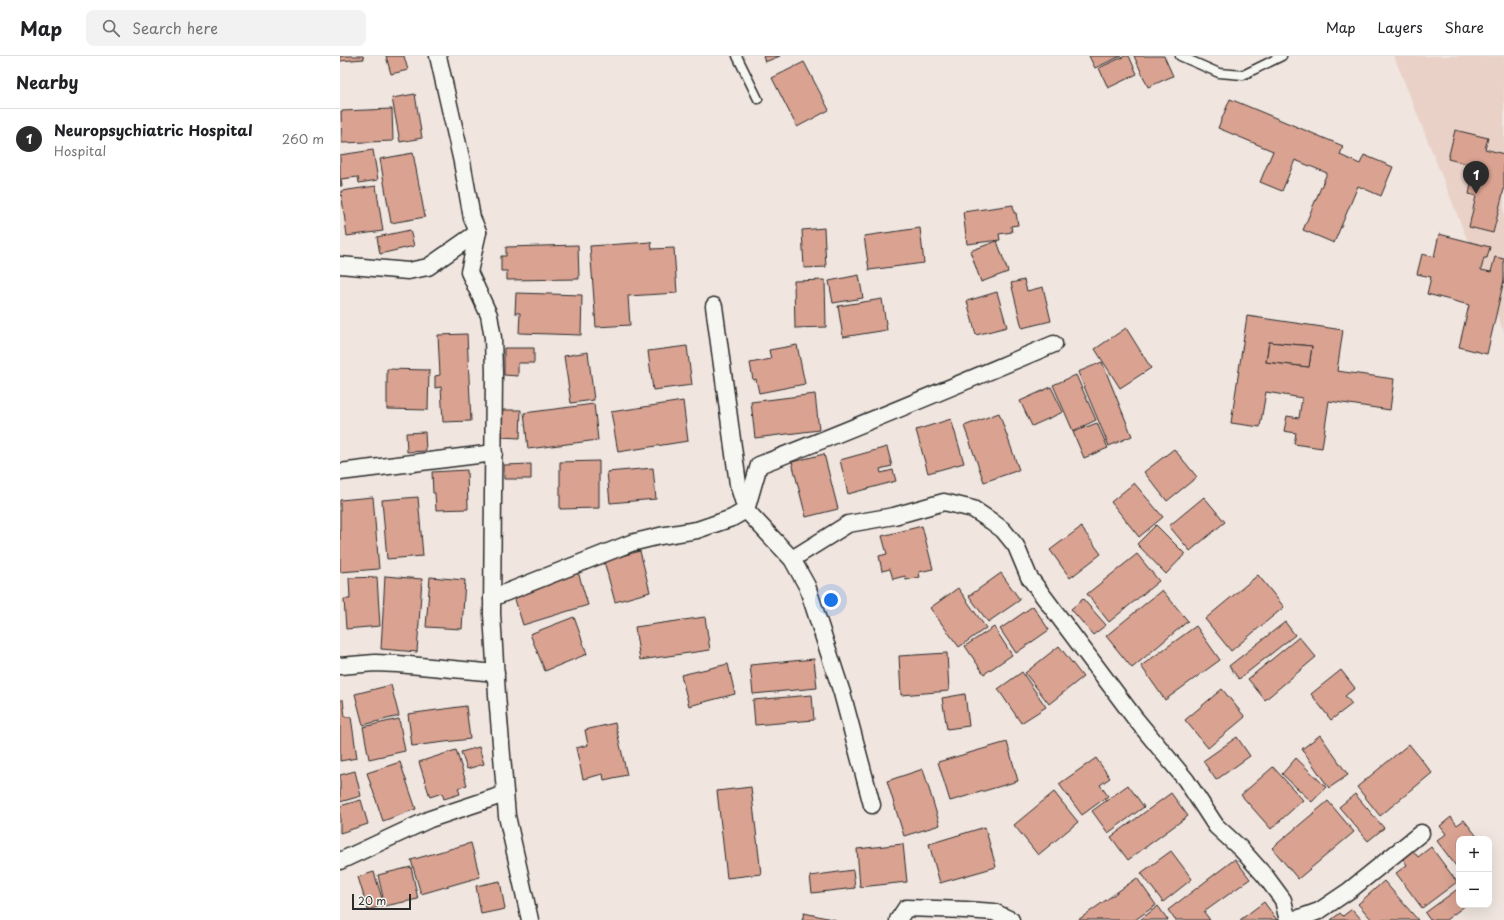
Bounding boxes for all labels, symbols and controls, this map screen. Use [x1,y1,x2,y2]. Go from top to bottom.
search box [86,10,366,46]
text: Map [20,14,62,42]
text: Search here [132,16,218,39]
icon: search [100,17,122,39]
text: Map [1326,17,1356,38]
text: Layers [1378,17,1423,38]
text: Share [1445,17,1484,38]
text: Nearby [16,69,78,95]
text: Neuropsychiatric Hospital [54,118,253,141]
text: 1 [26,129,32,148]
text: 260 m [282,129,324,148]
text: Hospital [54,141,106,160]
pin: 1 [1463,161,1489,194]
your location [821,590,841,610]
map controls [1456,836,1492,908]
button: + [1456,836,1492,872]
button: − [1456,872,1492,908]
scale bar [352,892,411,911]
text: 20 m [358,892,386,909]

